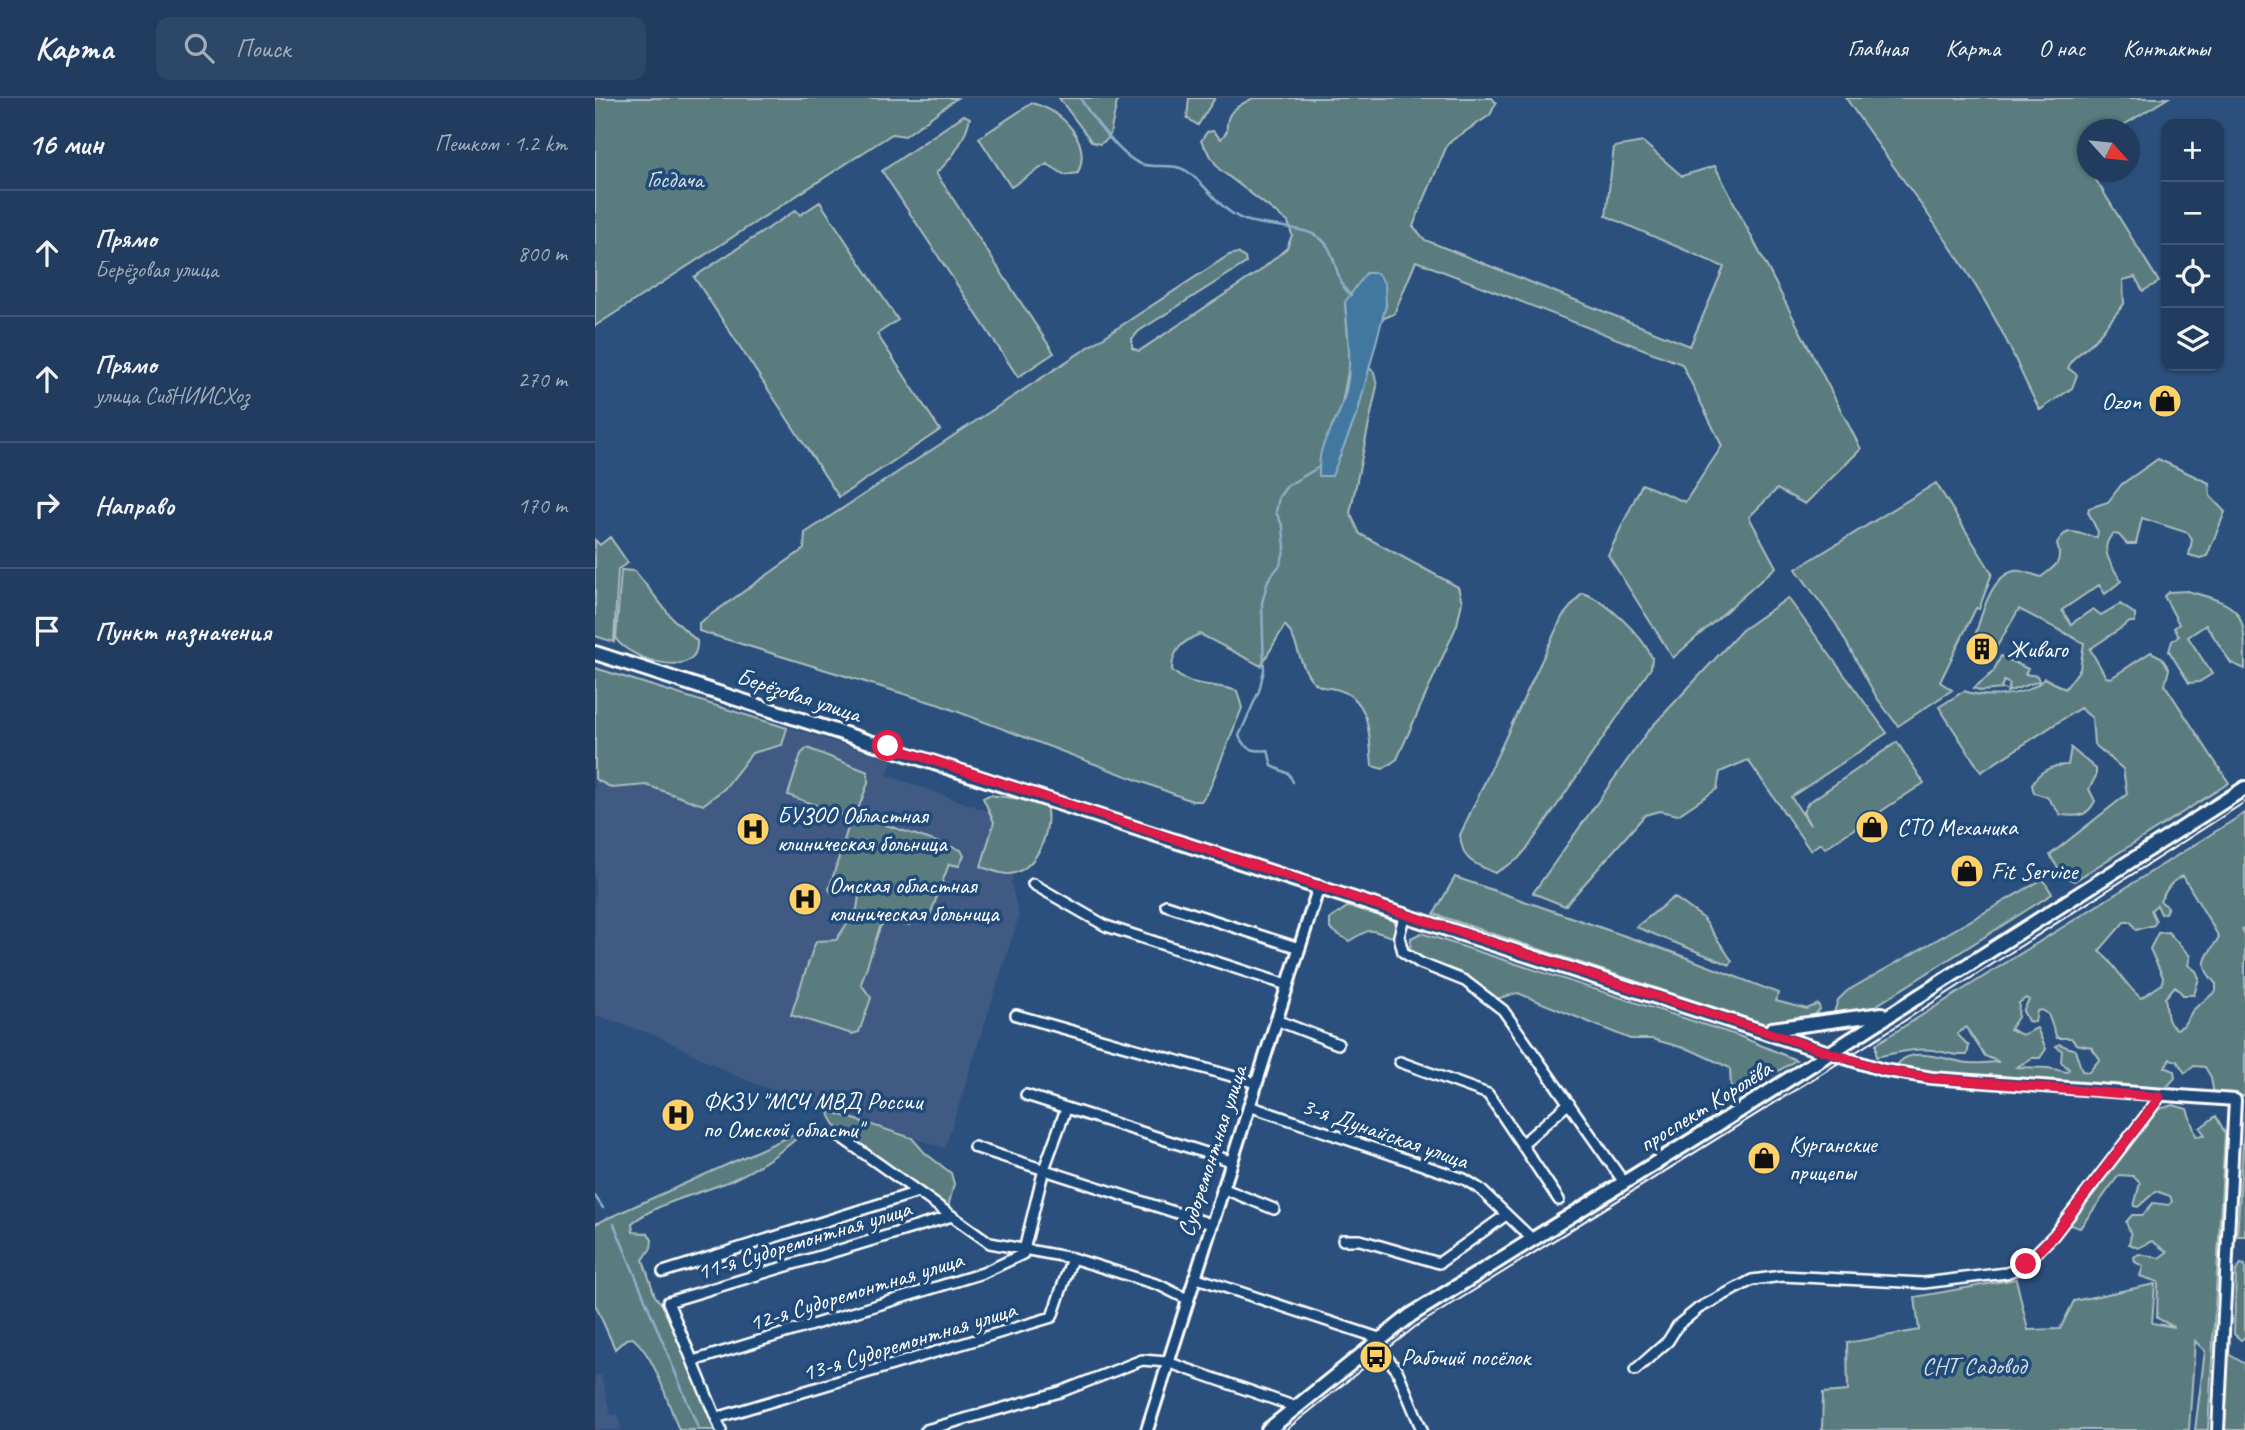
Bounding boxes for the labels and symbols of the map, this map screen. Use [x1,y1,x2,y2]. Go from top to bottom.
north arrow [2077,119,2140,182]
park label: Госдача [647,164,705,194]
shop icon: Ozon [2146,382,2184,420]
place label: Ozon [2102,386,2141,416]
building icon: Живаго [1963,630,2001,668]
place label: Живаго [2007,634,2069,664]
street label: Берёзовая улица [733,661,867,731]
route start [872,730,903,761]
place label: БУЗОО Областная клиническая больница [777,800,948,858]
shop icon: СТО Механика [1853,808,1891,846]
hospital icon: БУЗОО Областная клиническая больница [734,810,772,848]
place label: СТО Механика [1897,812,2019,842]
shop icon: Fit Service [1948,852,1986,890]
place label: Fit Service [1991,856,2079,886]
place label: Омская областная клиническая больница [829,870,1000,928]
hospital icon: Омская областная клиническая больница [786,880,824,918]
street label: проспект Королёва [1633,1052,1778,1159]
street label: Судоремонтная улица [1170,1060,1254,1240]
place label: ФКЗУ "МСЧ МВД России по Омской области" [703,1086,924,1144]
street label: 3-я Дунайская улица [1298,1091,1473,1176]
hospital icon: ФКЗУ "МСЧ МВД России по Омской области" [659,1096,697,1134]
place label: Курганские прицепы [1789,1129,1879,1187]
shop icon: Курганские прицепы [1745,1139,1783,1177]
street label: 11-я Судоремонтная улица [693,1193,916,1287]
street label: 12-я Судоремонтная улица [745,1244,968,1338]
route end [2010,1248,2041,1279]
street label: 13-я Судоремонтная улица [798,1294,1021,1388]
bus stop icon: Рабочий посёлок [1357,1338,1395,1376]
place label: Рабочий посёлок [1401,1342,1532,1372]
park label: СНТ Садовод [1922,1351,2029,1381]

